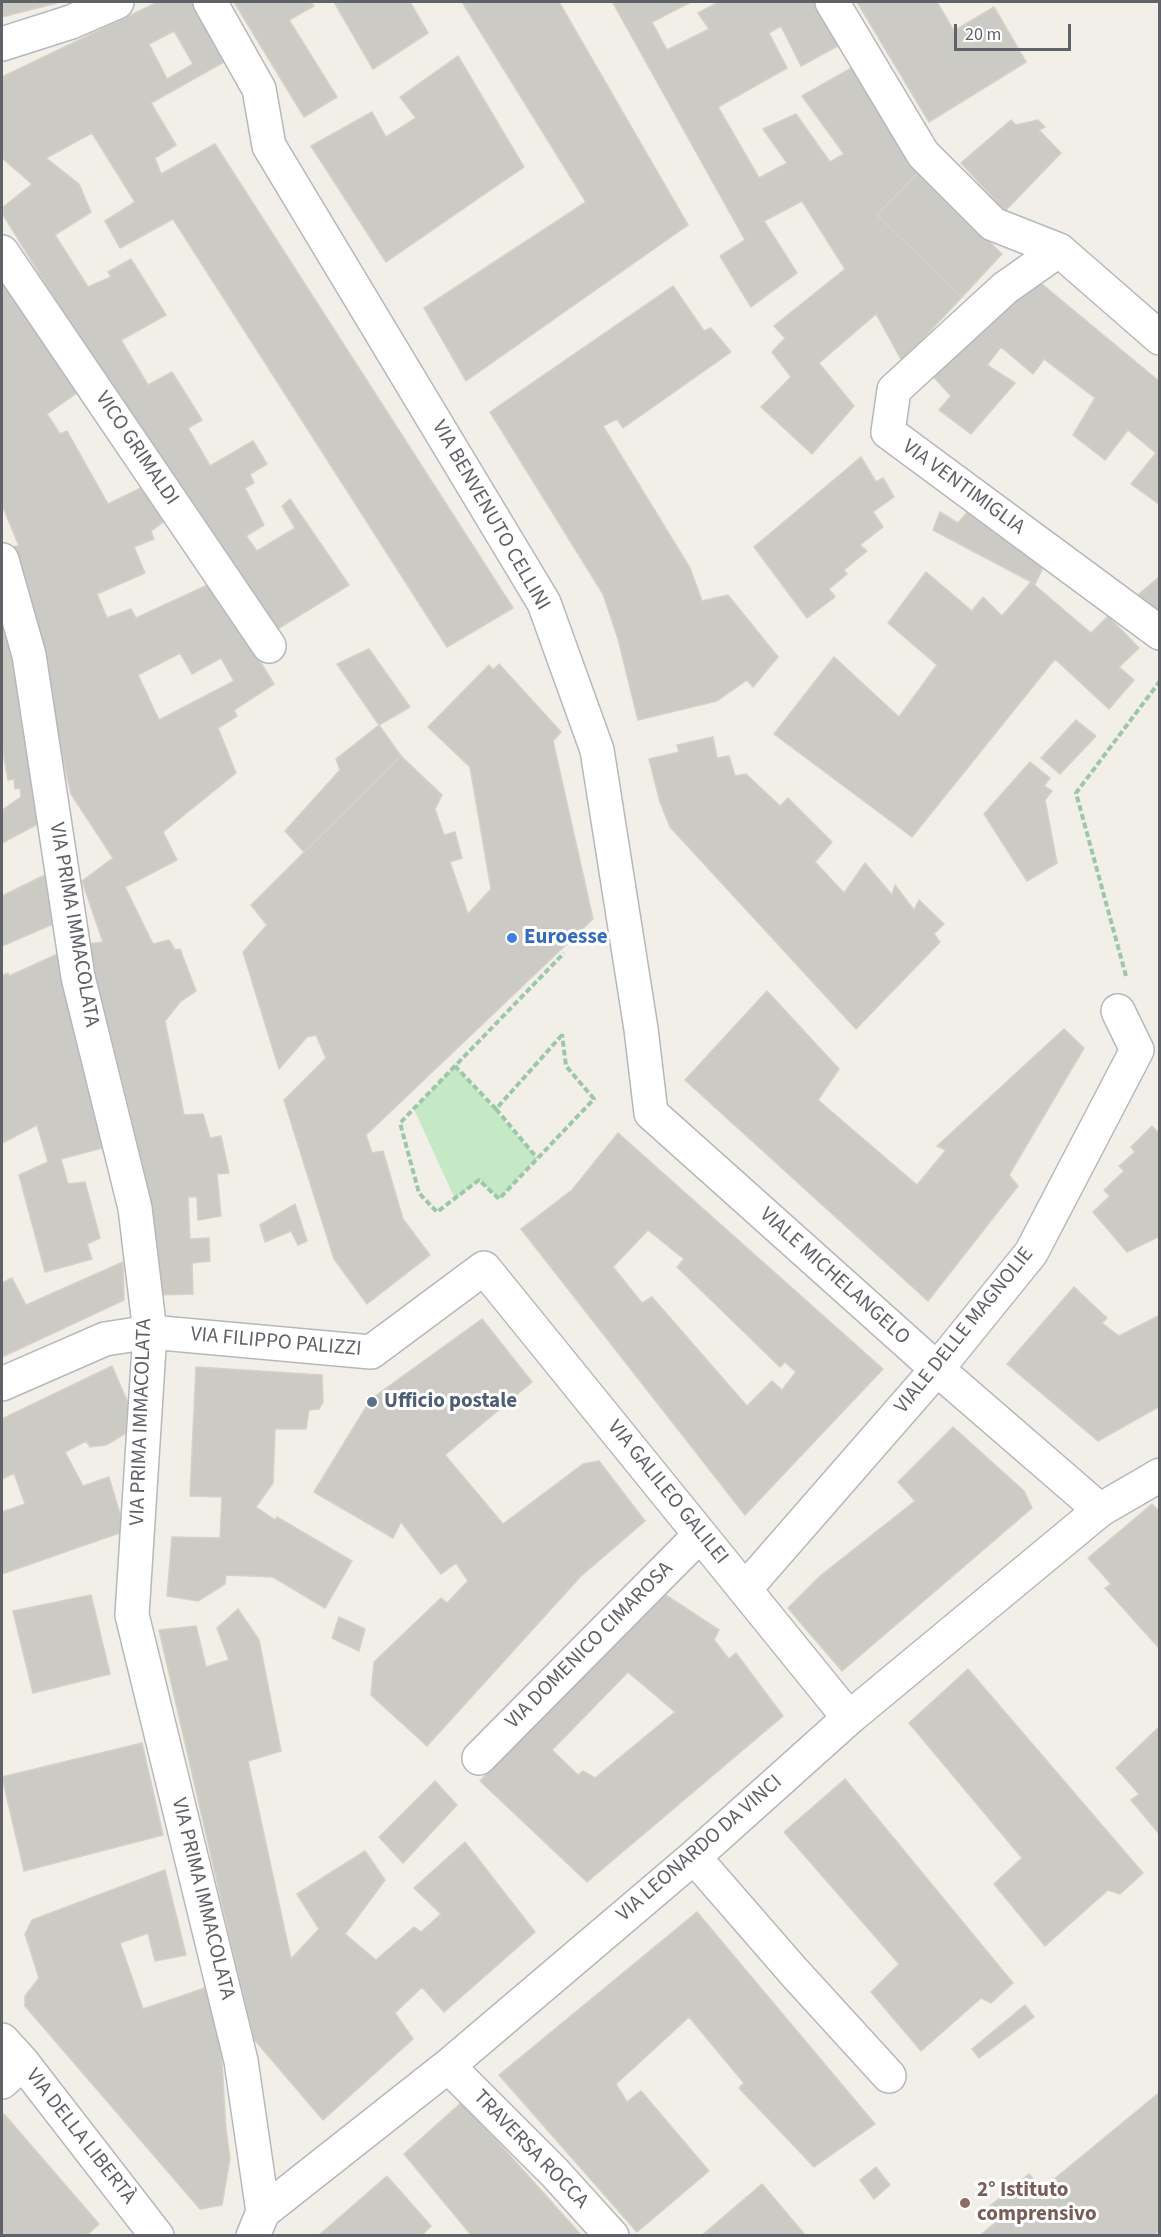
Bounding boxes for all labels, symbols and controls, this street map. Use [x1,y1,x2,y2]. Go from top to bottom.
scale bar [957,12,1074,50]
text: 20 m [965,22,1001,47]
street label: VICO GRIMALDI [89,387,183,511]
street label: VIA BENVENUTO CELLINI [425,417,555,615]
street label: VIA VENTIMIGLIA [897,435,1029,541]
street label: VIA PRIMA IMMACOLATA [43,821,103,1029]
place label: Euroesse [524,925,608,951]
marker: Euroesse [505,931,519,945]
street label: VIALE MICHELANGELO [754,1203,914,1351]
street label: VIALE DELLE MAGNOLIE [890,1243,1040,1419]
street label: VIA PRIMA IMMACOLATA [126,1318,158,1526]
street label: VIA FILIPPO PALIZZI [190,1323,362,1363]
place label: Ufficio postale [384,1389,517,1415]
marker: Ufficio postale [365,1395,379,1409]
street label: VIA GALILEO GALILEI [601,1416,733,1570]
street label: VIA DOMENICO CIMAROSA [501,1557,679,1735]
street label: VIA LEONARDO DA VINCI [612,1770,788,1928]
street label: VIA PRIMA IMMACOLATA [165,1795,239,2003]
street label: VIA DELLA LIBERTÀ [19,2064,141,2210]
street label: TRAVERSA ROCCA [467,2085,593,2215]
place label: 2° Istituto comprensivo [977,2178,1097,2228]
marker: 2° Istituto comprensivo [958,2196,972,2210]

